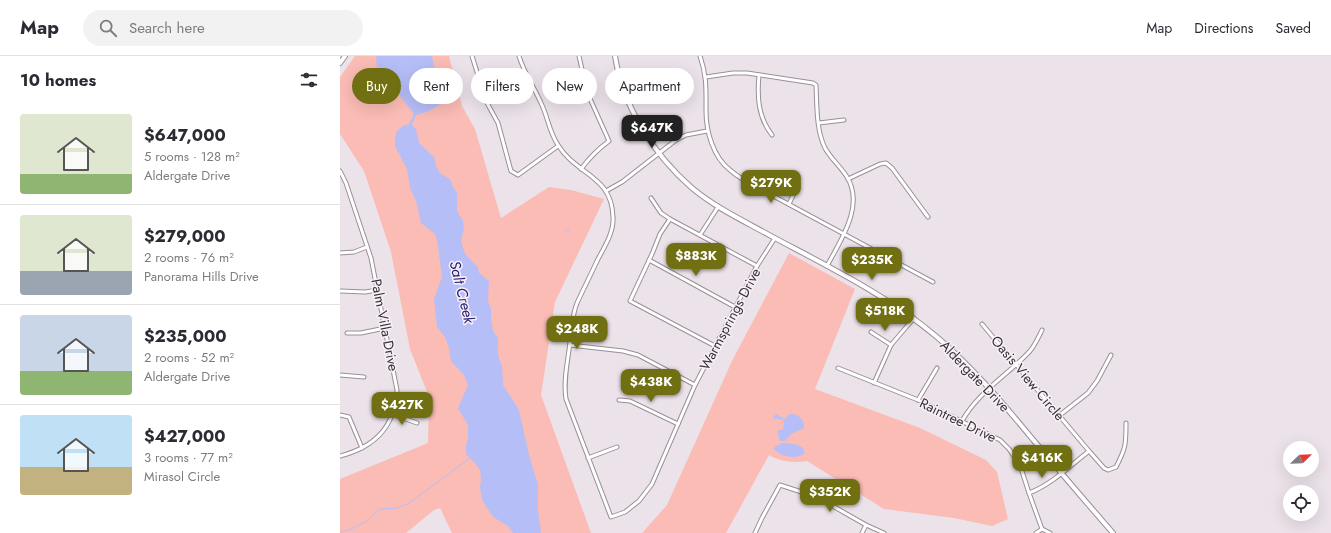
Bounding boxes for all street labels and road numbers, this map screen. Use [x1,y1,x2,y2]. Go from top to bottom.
street label: Warmsprings Drive [695,264,765,374]
street label: Palm Villa Drive [366,277,404,373]
street label: Oasis View Circle [986,331,1070,425]
street label: Aldergate Drive [936,336,1014,416]
street label: Raintree Drive [916,393,1000,447]

